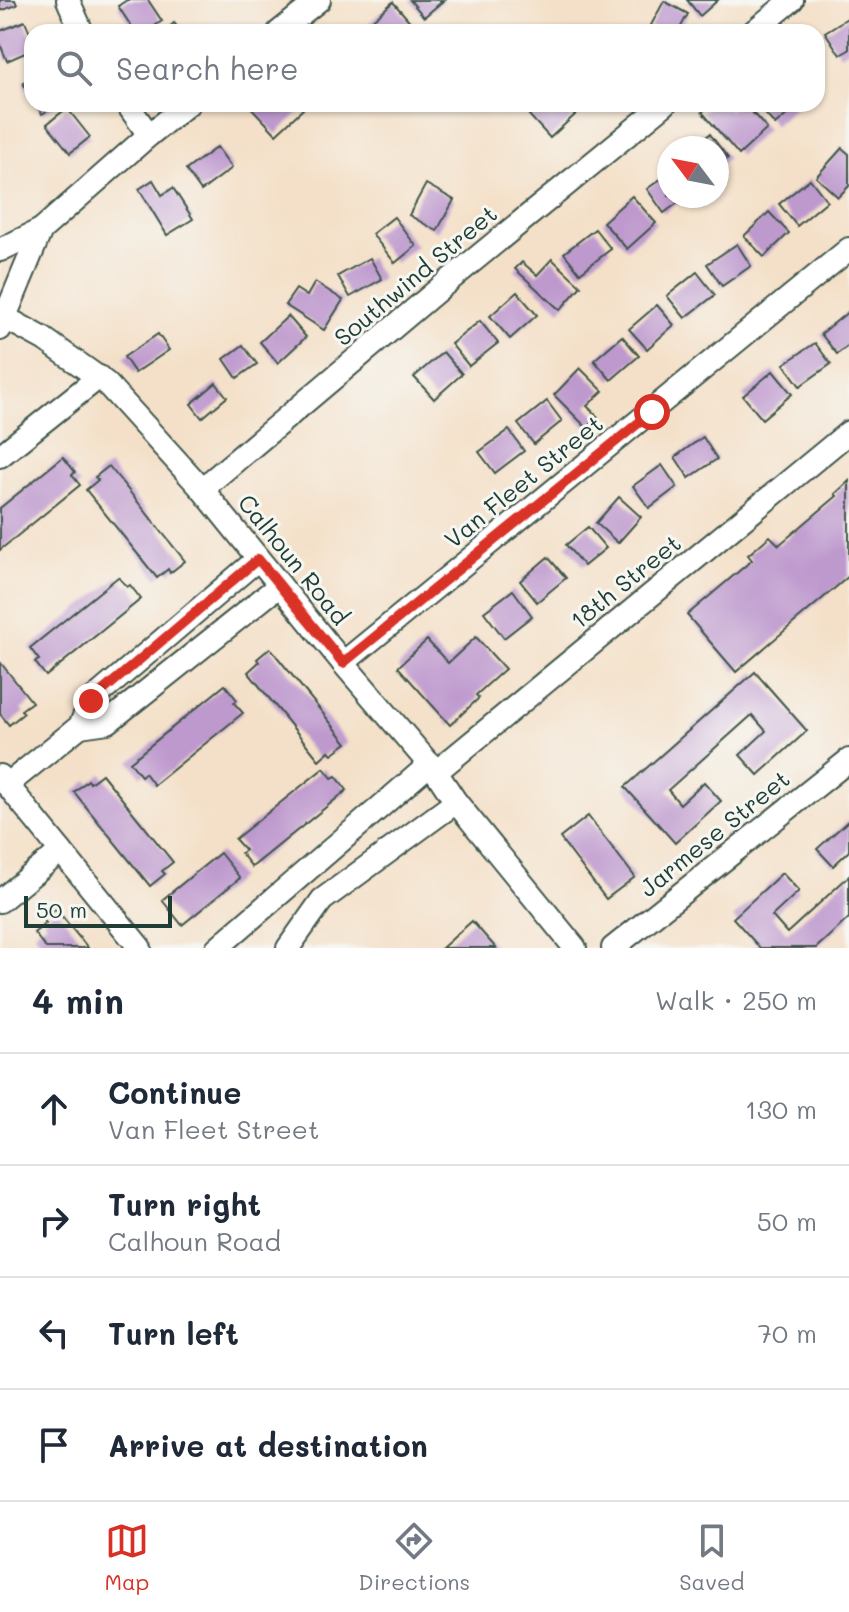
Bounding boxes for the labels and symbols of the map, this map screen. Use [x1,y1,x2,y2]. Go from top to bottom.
north arrow [657,136,729,208]
street label: Southwind Street [327,198,503,352]
route start [634,394,670,430]
street label: Van Fleet Street [437,407,609,554]
street label: Calhoun Road [232,487,356,631]
street label: 18th Street [563,527,687,635]
route end [73,683,109,719]
street label: Jarmese Street [633,763,796,903]
scale bar [24,892,172,928]

